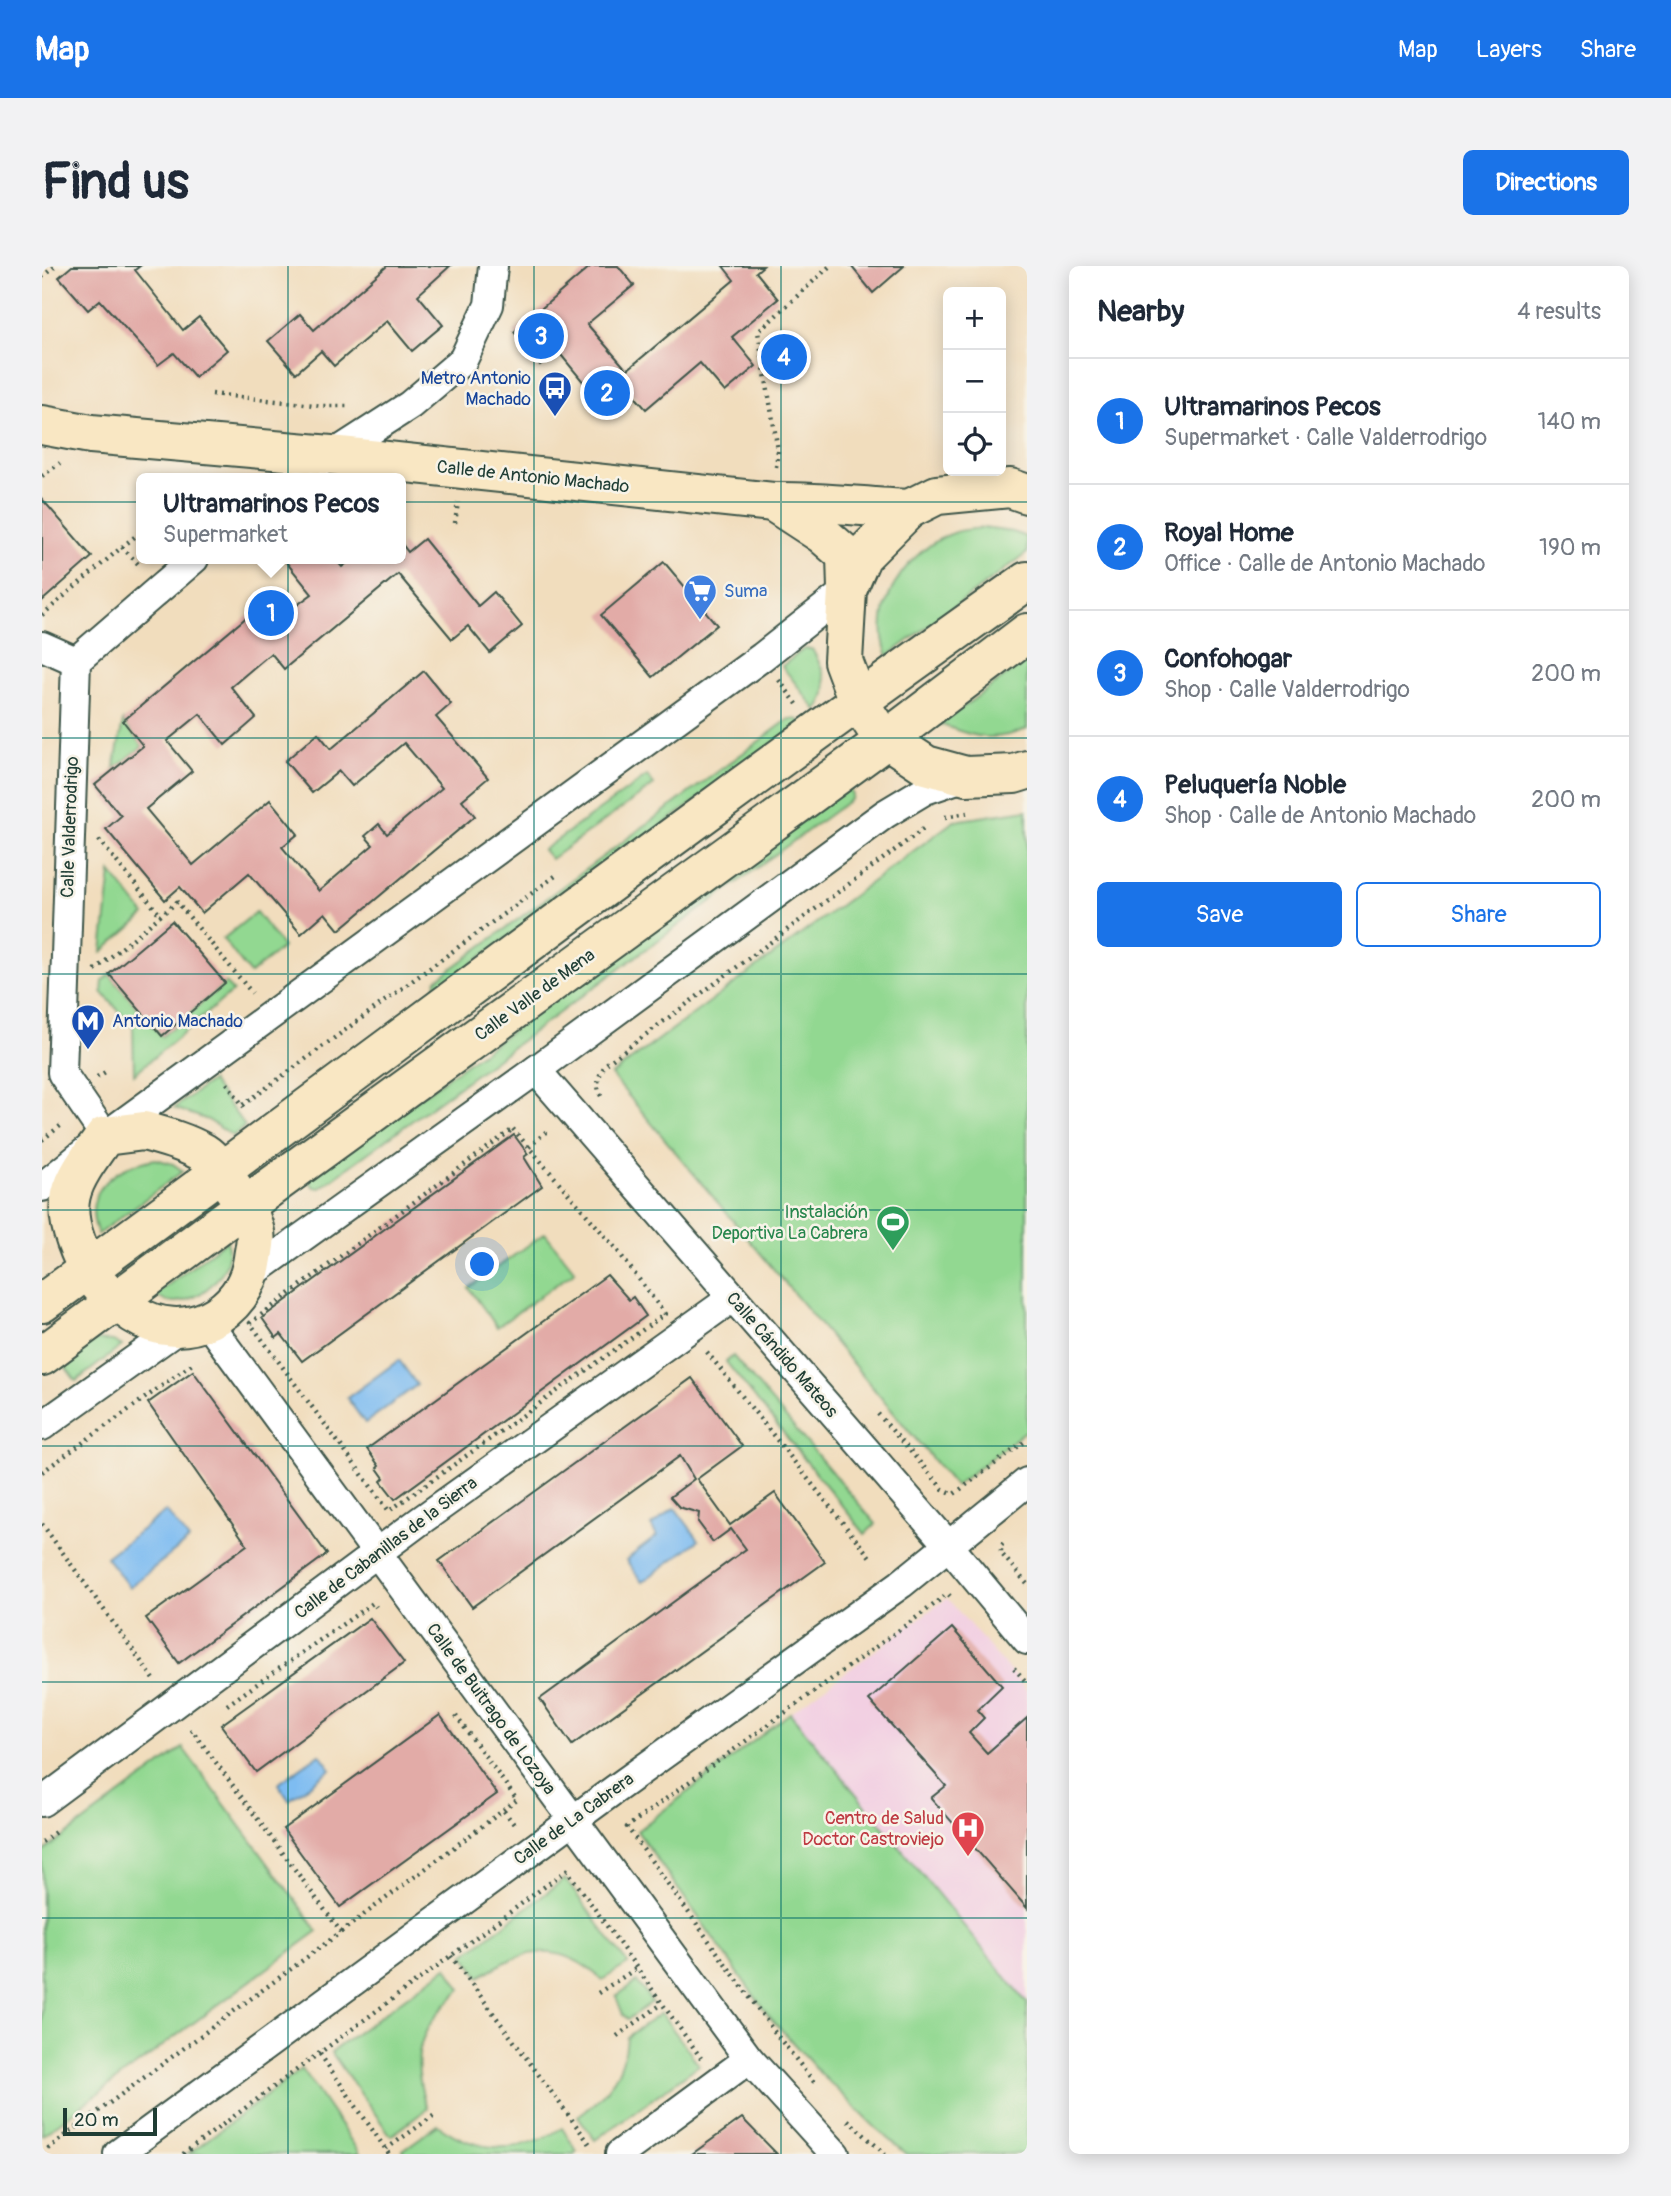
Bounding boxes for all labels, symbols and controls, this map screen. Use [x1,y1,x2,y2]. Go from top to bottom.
text: Map [35,29,90,70]
text: Map [1398,35,1438,64]
text: Layers [1476,35,1542,64]
text: Share [1580,35,1636,64]
button: Directions [1463,150,1629,215]
text: Find us [42,152,189,213]
map controls [943,287,1006,476]
button: + [943,287,1006,350]
text: Nearby [1097,293,1184,330]
text: 4 results [1517,297,1601,326]
pin: 3 [518,310,564,362]
pin: 4 [761,331,807,383]
button: − [943,350,1006,413]
place label: Metro Antonio Machado [421,367,531,411]
pin: 2 [584,367,630,419]
bus stop icon: Metro Antonio Machado [536,369,574,418]
text: Ultramarinos Pecos [1164,391,1381,423]
text: 1 [1116,407,1125,436]
text: 140 m [1538,407,1601,436]
button: locate [943,413,1006,476]
text: Supermarket · Calle Valderrodrigo [1164,423,1487,452]
street label: Calle de Antonio Machado [436,455,631,499]
popup [136,473,406,564]
text: Ultramarinos Pecos [163,488,379,520]
text: Royal Home [1164,517,1294,549]
text: Supermarket [163,520,288,549]
text: 2 [1114,533,1126,562]
text: 190 m [1539,533,1601,562]
text: Office · Calle de Antonio Machado [1164,549,1485,578]
supermarket icon: Suma [681,572,719,621]
place label: Suma [724,580,767,603]
pin: 1 [248,587,294,639]
text: Confohogar [1164,643,1292,675]
text: 3 [1114,659,1126,688]
text: 200 m [1531,659,1601,688]
text: Shop · Calle Valderrodrigo [1164,675,1410,704]
street label: Calle Valderrodrigo [56,756,84,898]
text: Peluquería Noble [1164,769,1346,801]
text: 4 [1113,785,1127,814]
text: 200 m [1531,785,1601,814]
text: Shop · Calle de Antonio Machado [1164,801,1476,830]
button: Save [1097,882,1342,947]
button: Share [1356,882,1601,947]
street label: Calle Valle de Mena [470,944,600,1046]
metro station icon: Antonio Machado [69,1002,107,1051]
place label: Antonio Machado [112,1010,243,1033]
place label: Instalación Deportiva La Cabrera [711,1201,868,1245]
sports icon: Instalación Deportiva La Cabrera [874,1203,912,1252]
your location [465,1247,499,1281]
street label: Calle Cándido Mateos [721,1287,843,1423]
street label: Calle de Cabanillas de la Sierra [290,1472,482,1624]
street label: Calle de Buitrago de Lozoya [421,1619,561,1799]
street label: Calle de La Cabrera [509,1768,639,1870]
place label: Centro de Salud Doctor Castroviejo [802,1807,944,1851]
hospital icon: Centro de Salud Doctor Castroviejo [949,1809,987,1858]
scale bar [63,2105,158,2137]
text: 20 m [74,2108,119,2132]

